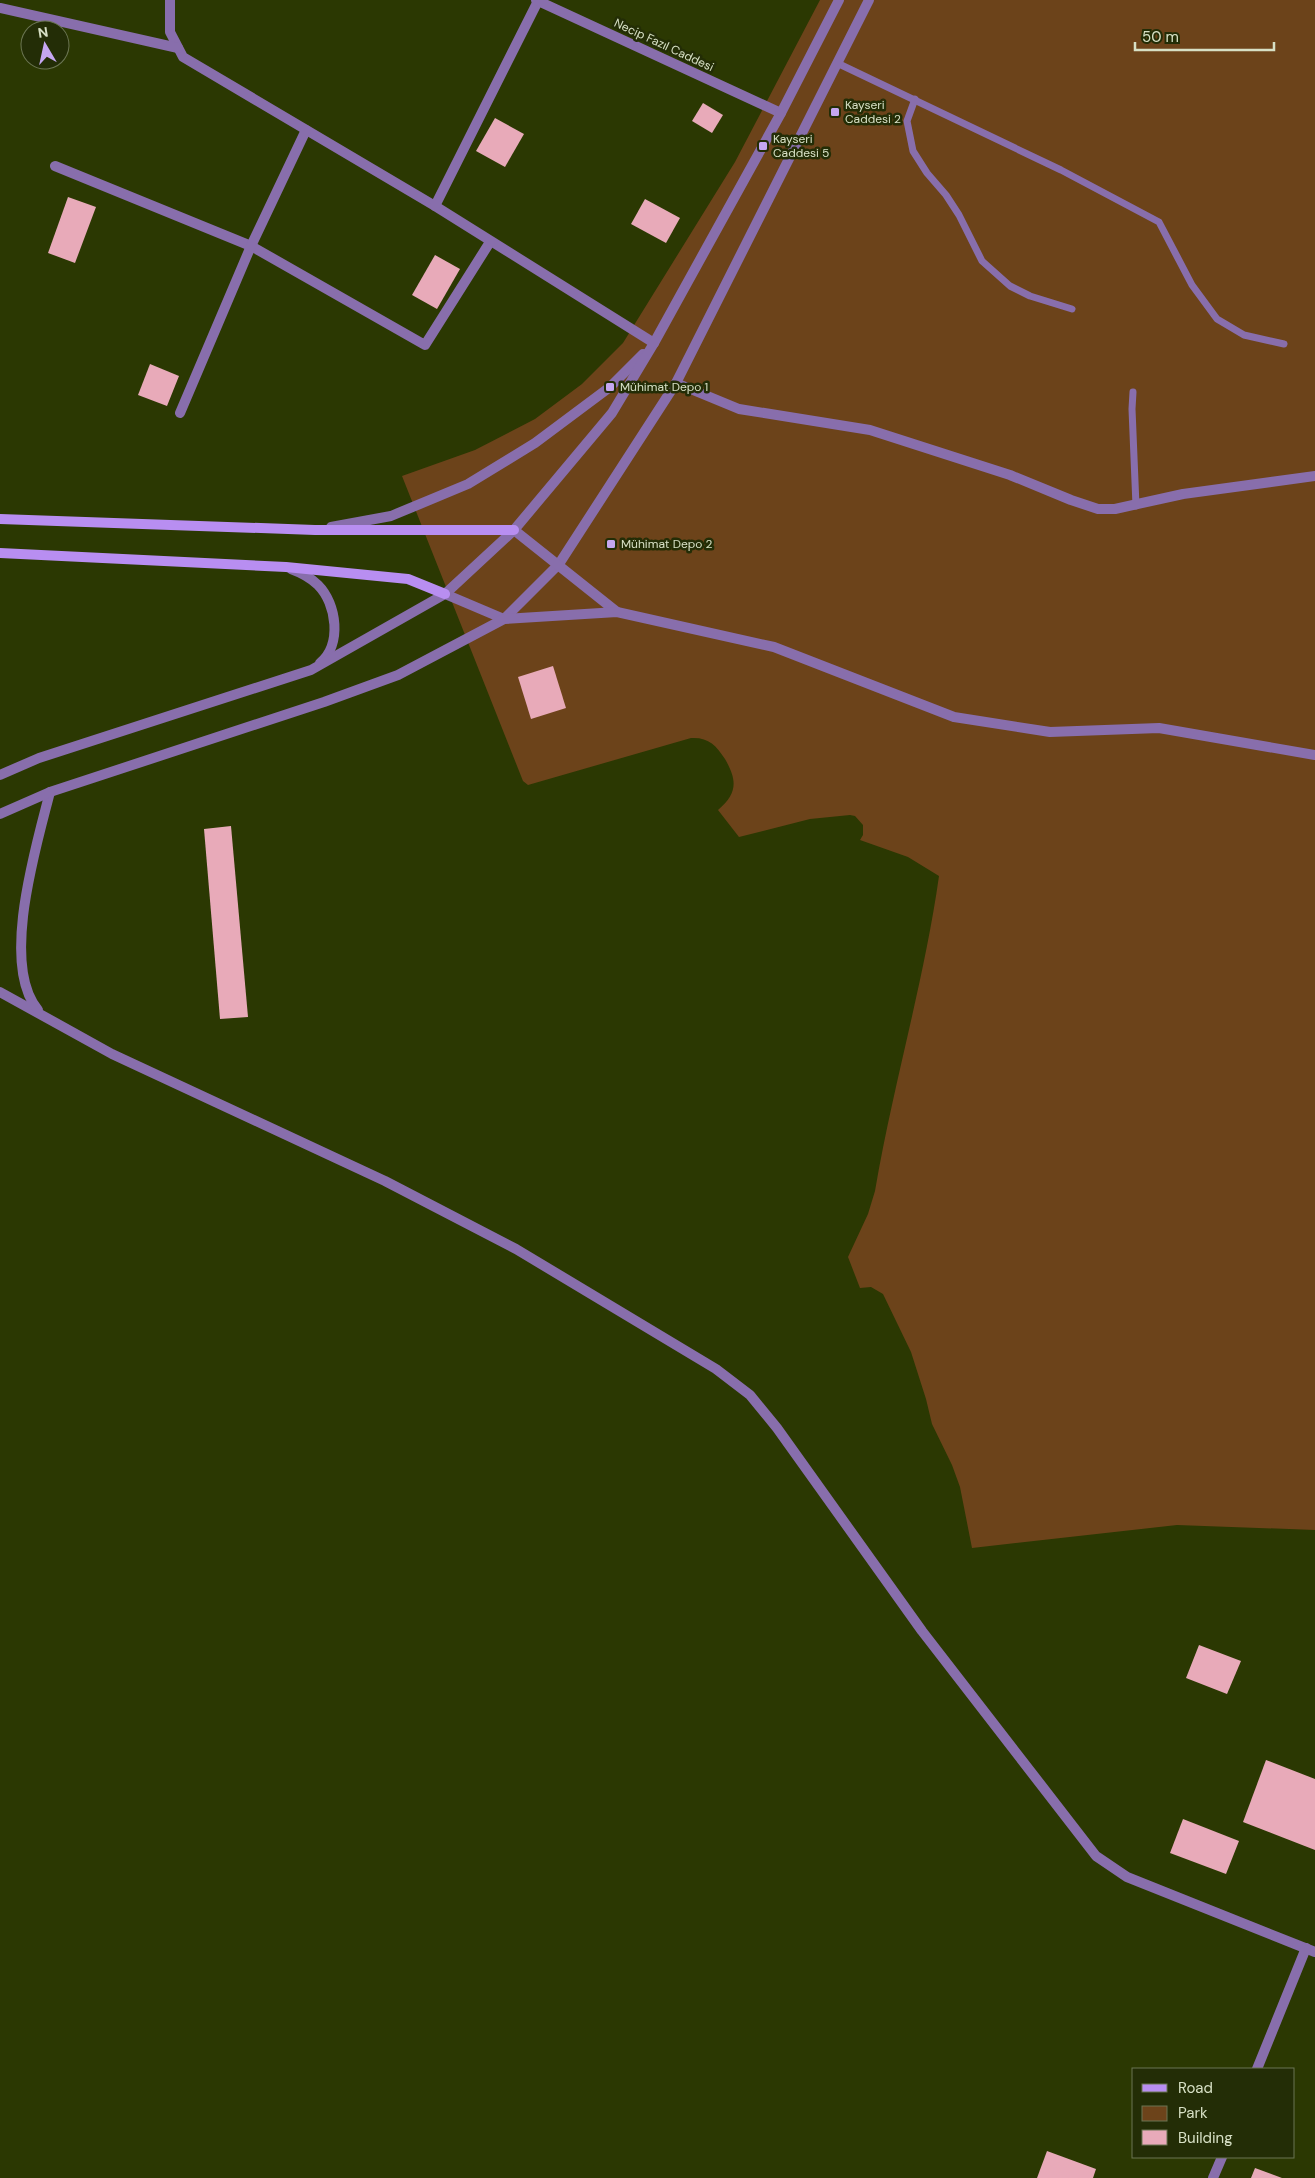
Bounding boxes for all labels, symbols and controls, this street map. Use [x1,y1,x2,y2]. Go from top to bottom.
street label: Necip Fazıl Caddesi [612,15,716,75]
north arrow [20,20,70,70]
scale bar [1135,20,1274,52]
text: N [37,22,49,42]
text: 50 m [1142,27,1179,47]
place label: Kayseri Caddesi 2 [845,97,901,127]
marker: Kayseri Caddesi 2 [829,106,841,118]
place label: Kayseri Caddesi 5 [773,131,829,161]
marker: Kayseri Caddesi 5 [757,140,769,152]
place label: Mühimat Depo 1 [620,379,708,395]
marker: Mühimat Depo 1 [604,381,616,393]
place label: Mühimat Depo 2 [621,536,713,552]
marker: Mühimat Depo 2 [605,538,617,550]
legend [1132,2068,1295,2158]
text: Road [1178,2078,1213,2098]
text: Park [1178,2103,1208,2123]
text: Building [1178,2128,1233,2148]

